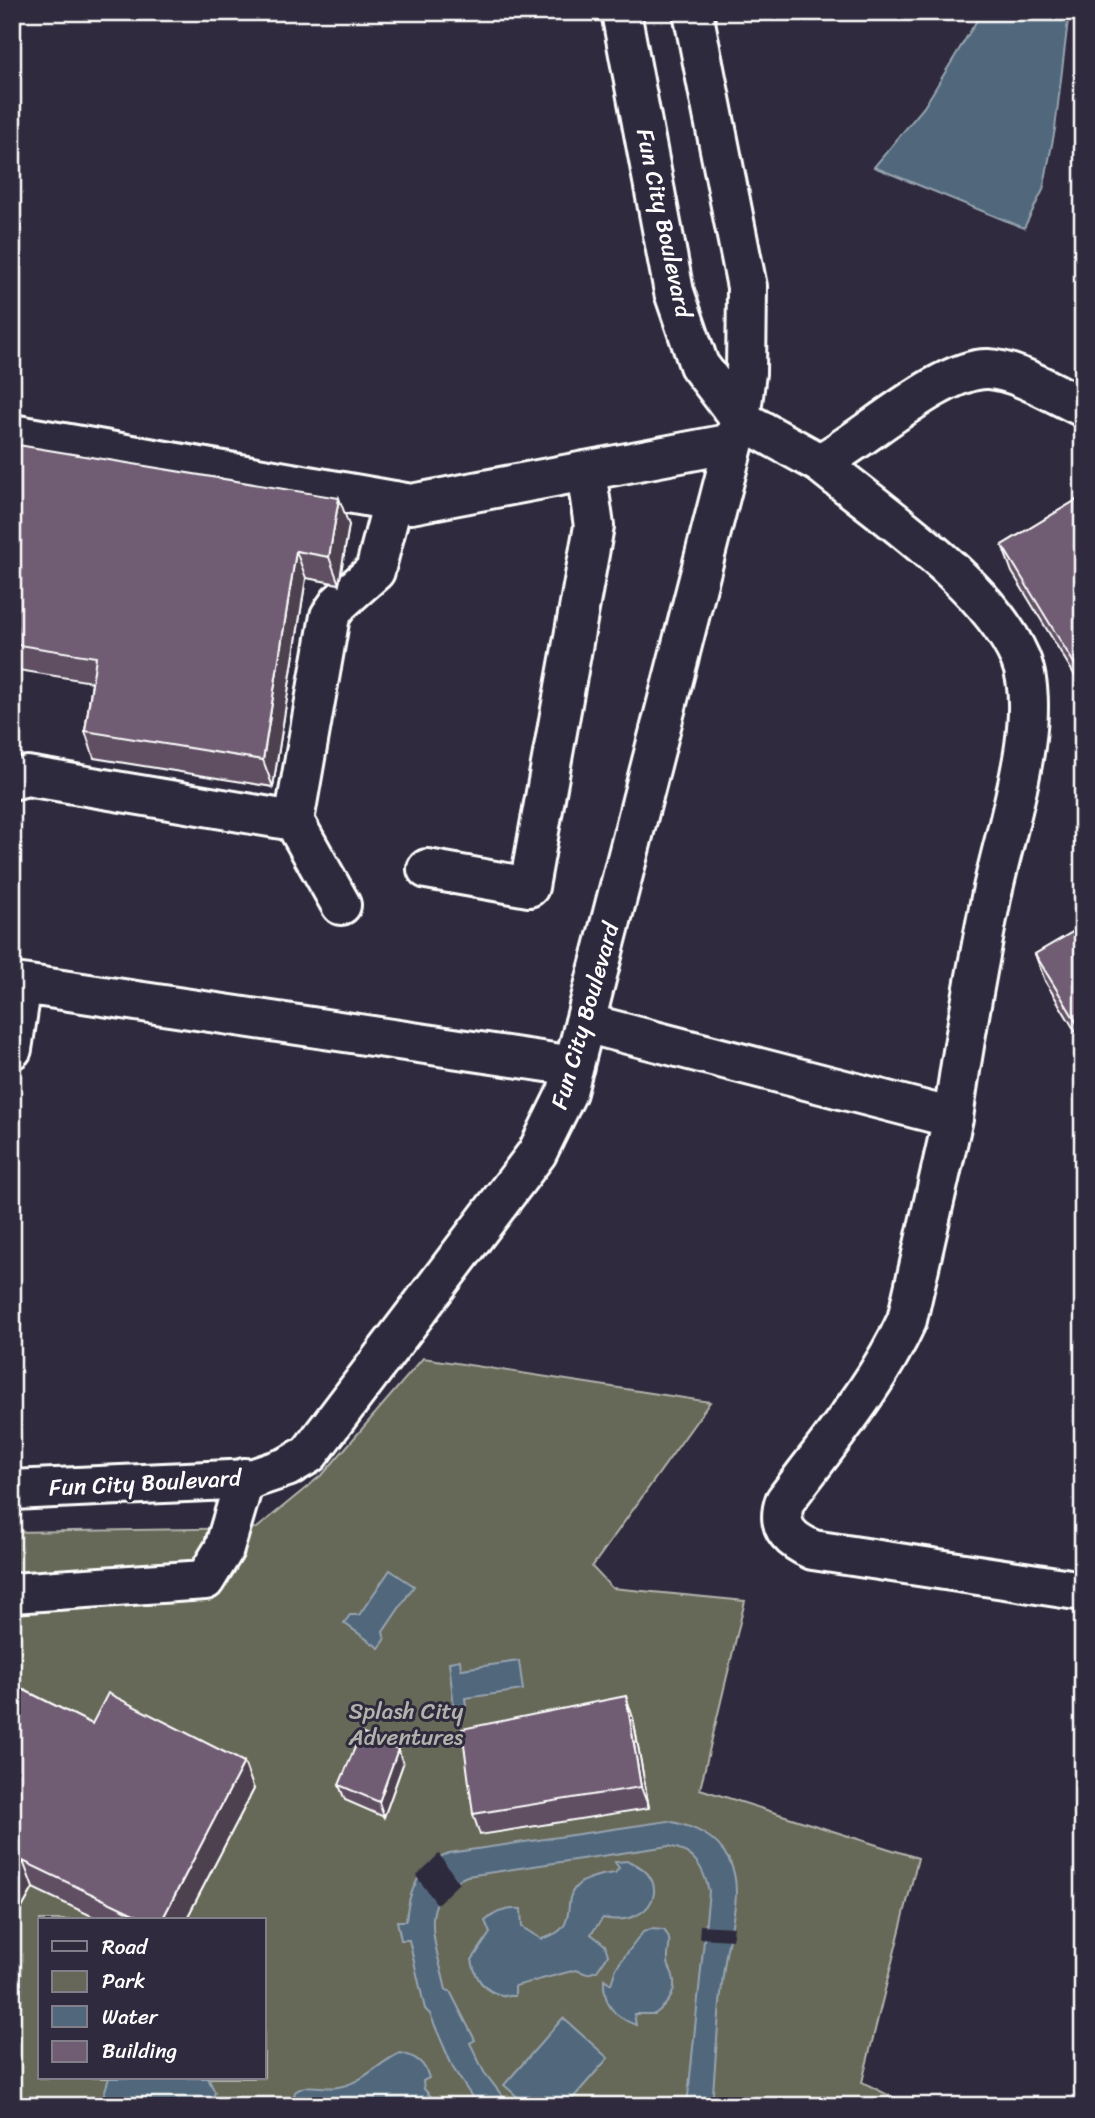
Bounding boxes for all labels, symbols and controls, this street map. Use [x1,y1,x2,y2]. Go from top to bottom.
street label: Fun City Boulevard [624,125,704,323]
street label: Fun City Boulevard [539,916,632,1114]
street label: Fun City Boulevard [48,1457,244,1509]
park label: Splash City Adventures [348,1691,464,1758]
legend [38,1918,266,2080]
text: Road [102,1928,149,1966]
text: Park [102,1962,145,2000]
text: Water [102,1998,159,2036]
text: Building [102,2032,178,2070]

